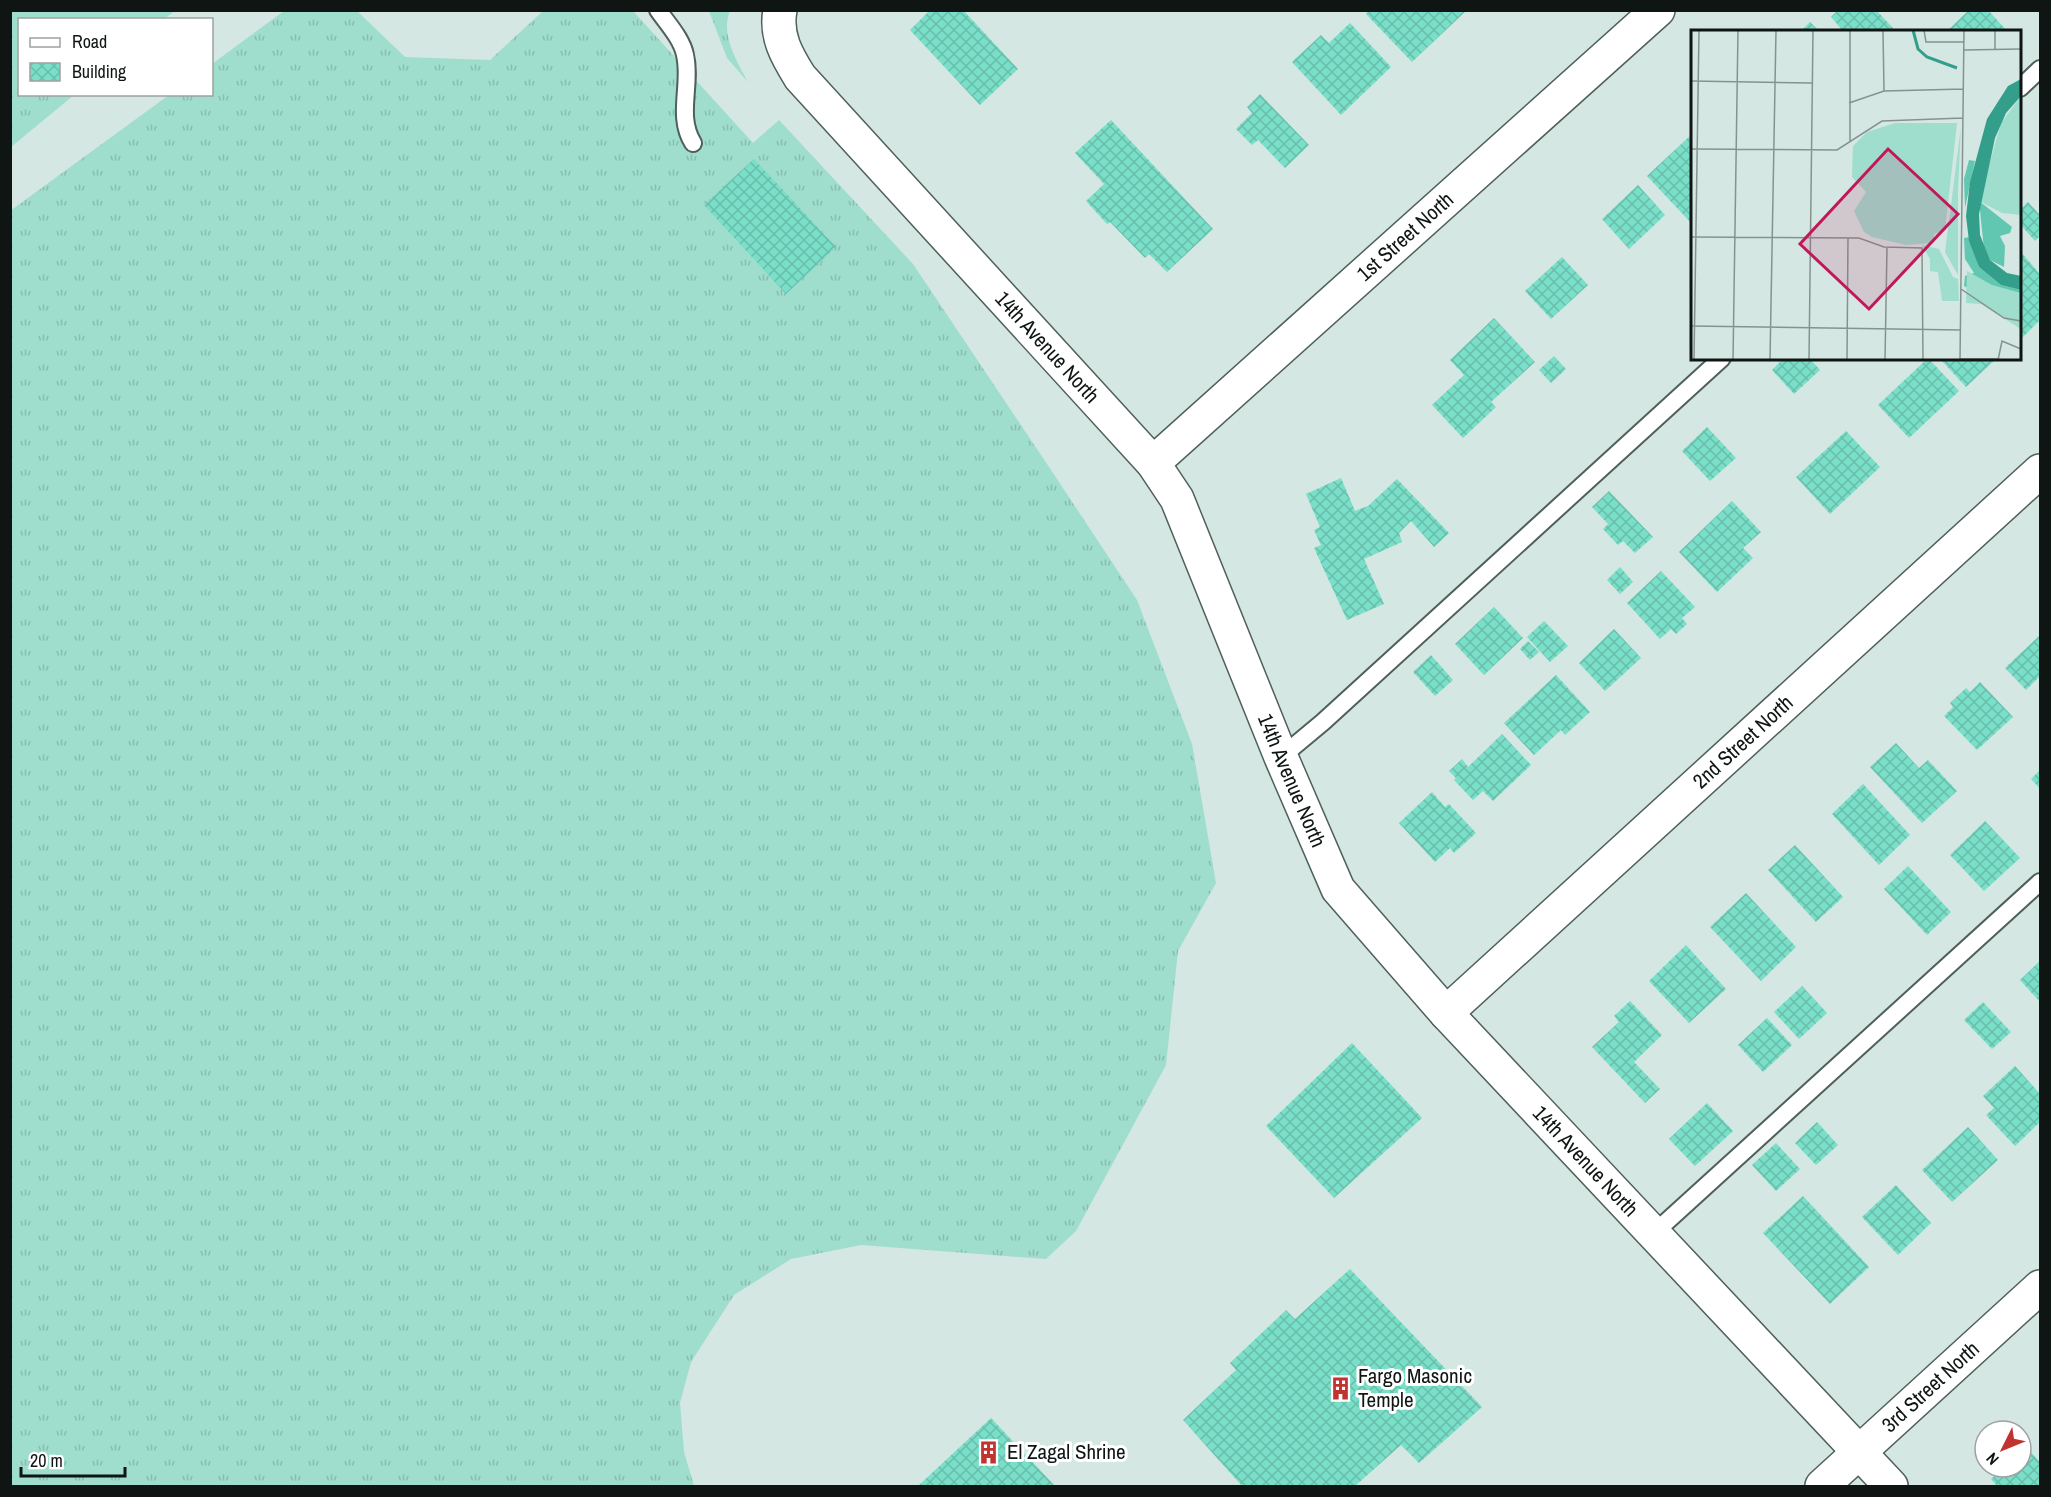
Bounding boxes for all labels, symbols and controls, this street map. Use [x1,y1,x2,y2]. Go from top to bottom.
legend [18,18,213,96]
text: Road [72,29,107,54]
inset map [1691,30,2021,360]
text: Building [72,59,127,84]
street label: 1st Street North [1350,185,1460,287]
street label: 14th Avenue North [989,285,1106,409]
street label: 2nd Street North [1686,688,1799,795]
street label: 14th Avenue North [1251,709,1333,852]
street label: 14th Avenue North [1526,1099,1645,1223]
street label: 3rd Street North [1875,1334,1985,1439]
place label: Fargo Masonic Temple [1358,1361,1472,1414]
building icon: Fargo Masonic Temple [1327,1375,1353,1401]
north arrow [1973,1419,2033,1479]
place label: El Zagal Shrine [1007,1437,1126,1466]
building icon: El Zagal Shrine [976,1439,1002,1465]
scale bar [21,1440,124,1478]
text: 20 m [30,1448,63,1473]
text: N [1981,1448,2003,1470]

